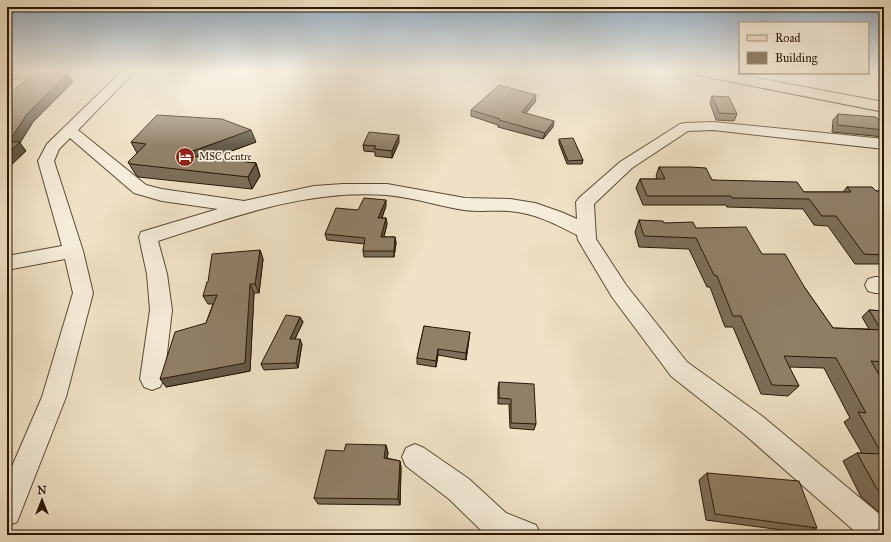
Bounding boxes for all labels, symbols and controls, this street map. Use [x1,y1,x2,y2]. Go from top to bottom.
legend [739,22,869,74]
text: Road [775,31,801,45]
text: Building [775,51,818,66]
hotel icon: MSC Centre [174,146,196,168]
place label: MSC Centre [199,151,252,163]
north arrow [22,480,62,520]
text: N [37,484,47,497]

